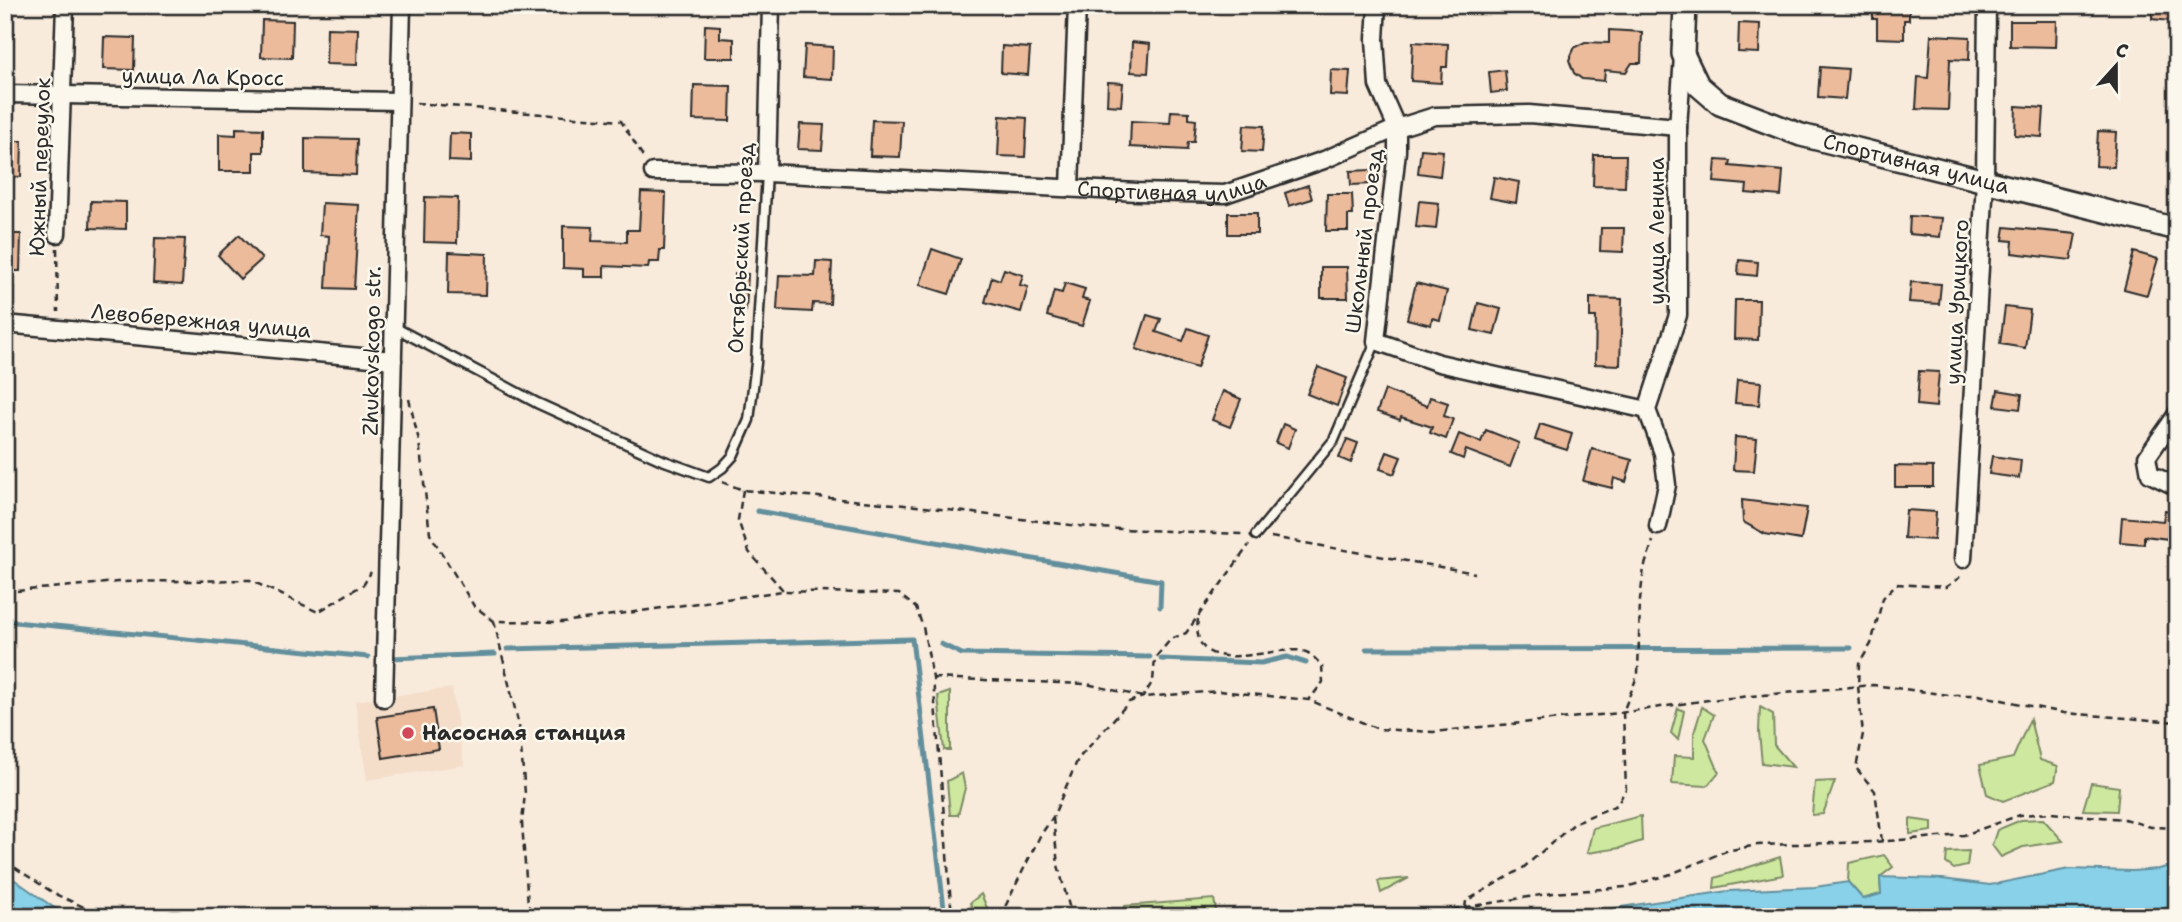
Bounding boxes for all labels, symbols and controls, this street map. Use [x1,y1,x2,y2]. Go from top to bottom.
north arrow [2080,32,2150,102]
text: С [2112,37,2132,64]
street label: улица Ла Кросс [121,62,285,92]
street label: Южный переулок [23,77,57,257]
street label: Спортивная улица [1820,127,2012,201]
street label: Октябрьский проезд [721,142,761,354]
street label: Школьный проезд [1339,147,1389,335]
street label: улица Ленина [1643,157,1671,305]
street label: Спортивная улица [1076,167,1270,208]
street label: улица Урицкого [1939,218,1975,386]
street label: Zhukovskogo str. [357,266,387,436]
street label: Левобережная улица [90,297,312,345]
place label: Насосная станция [422,719,626,747]
marker: Насосная станция [400,725,416,741]

